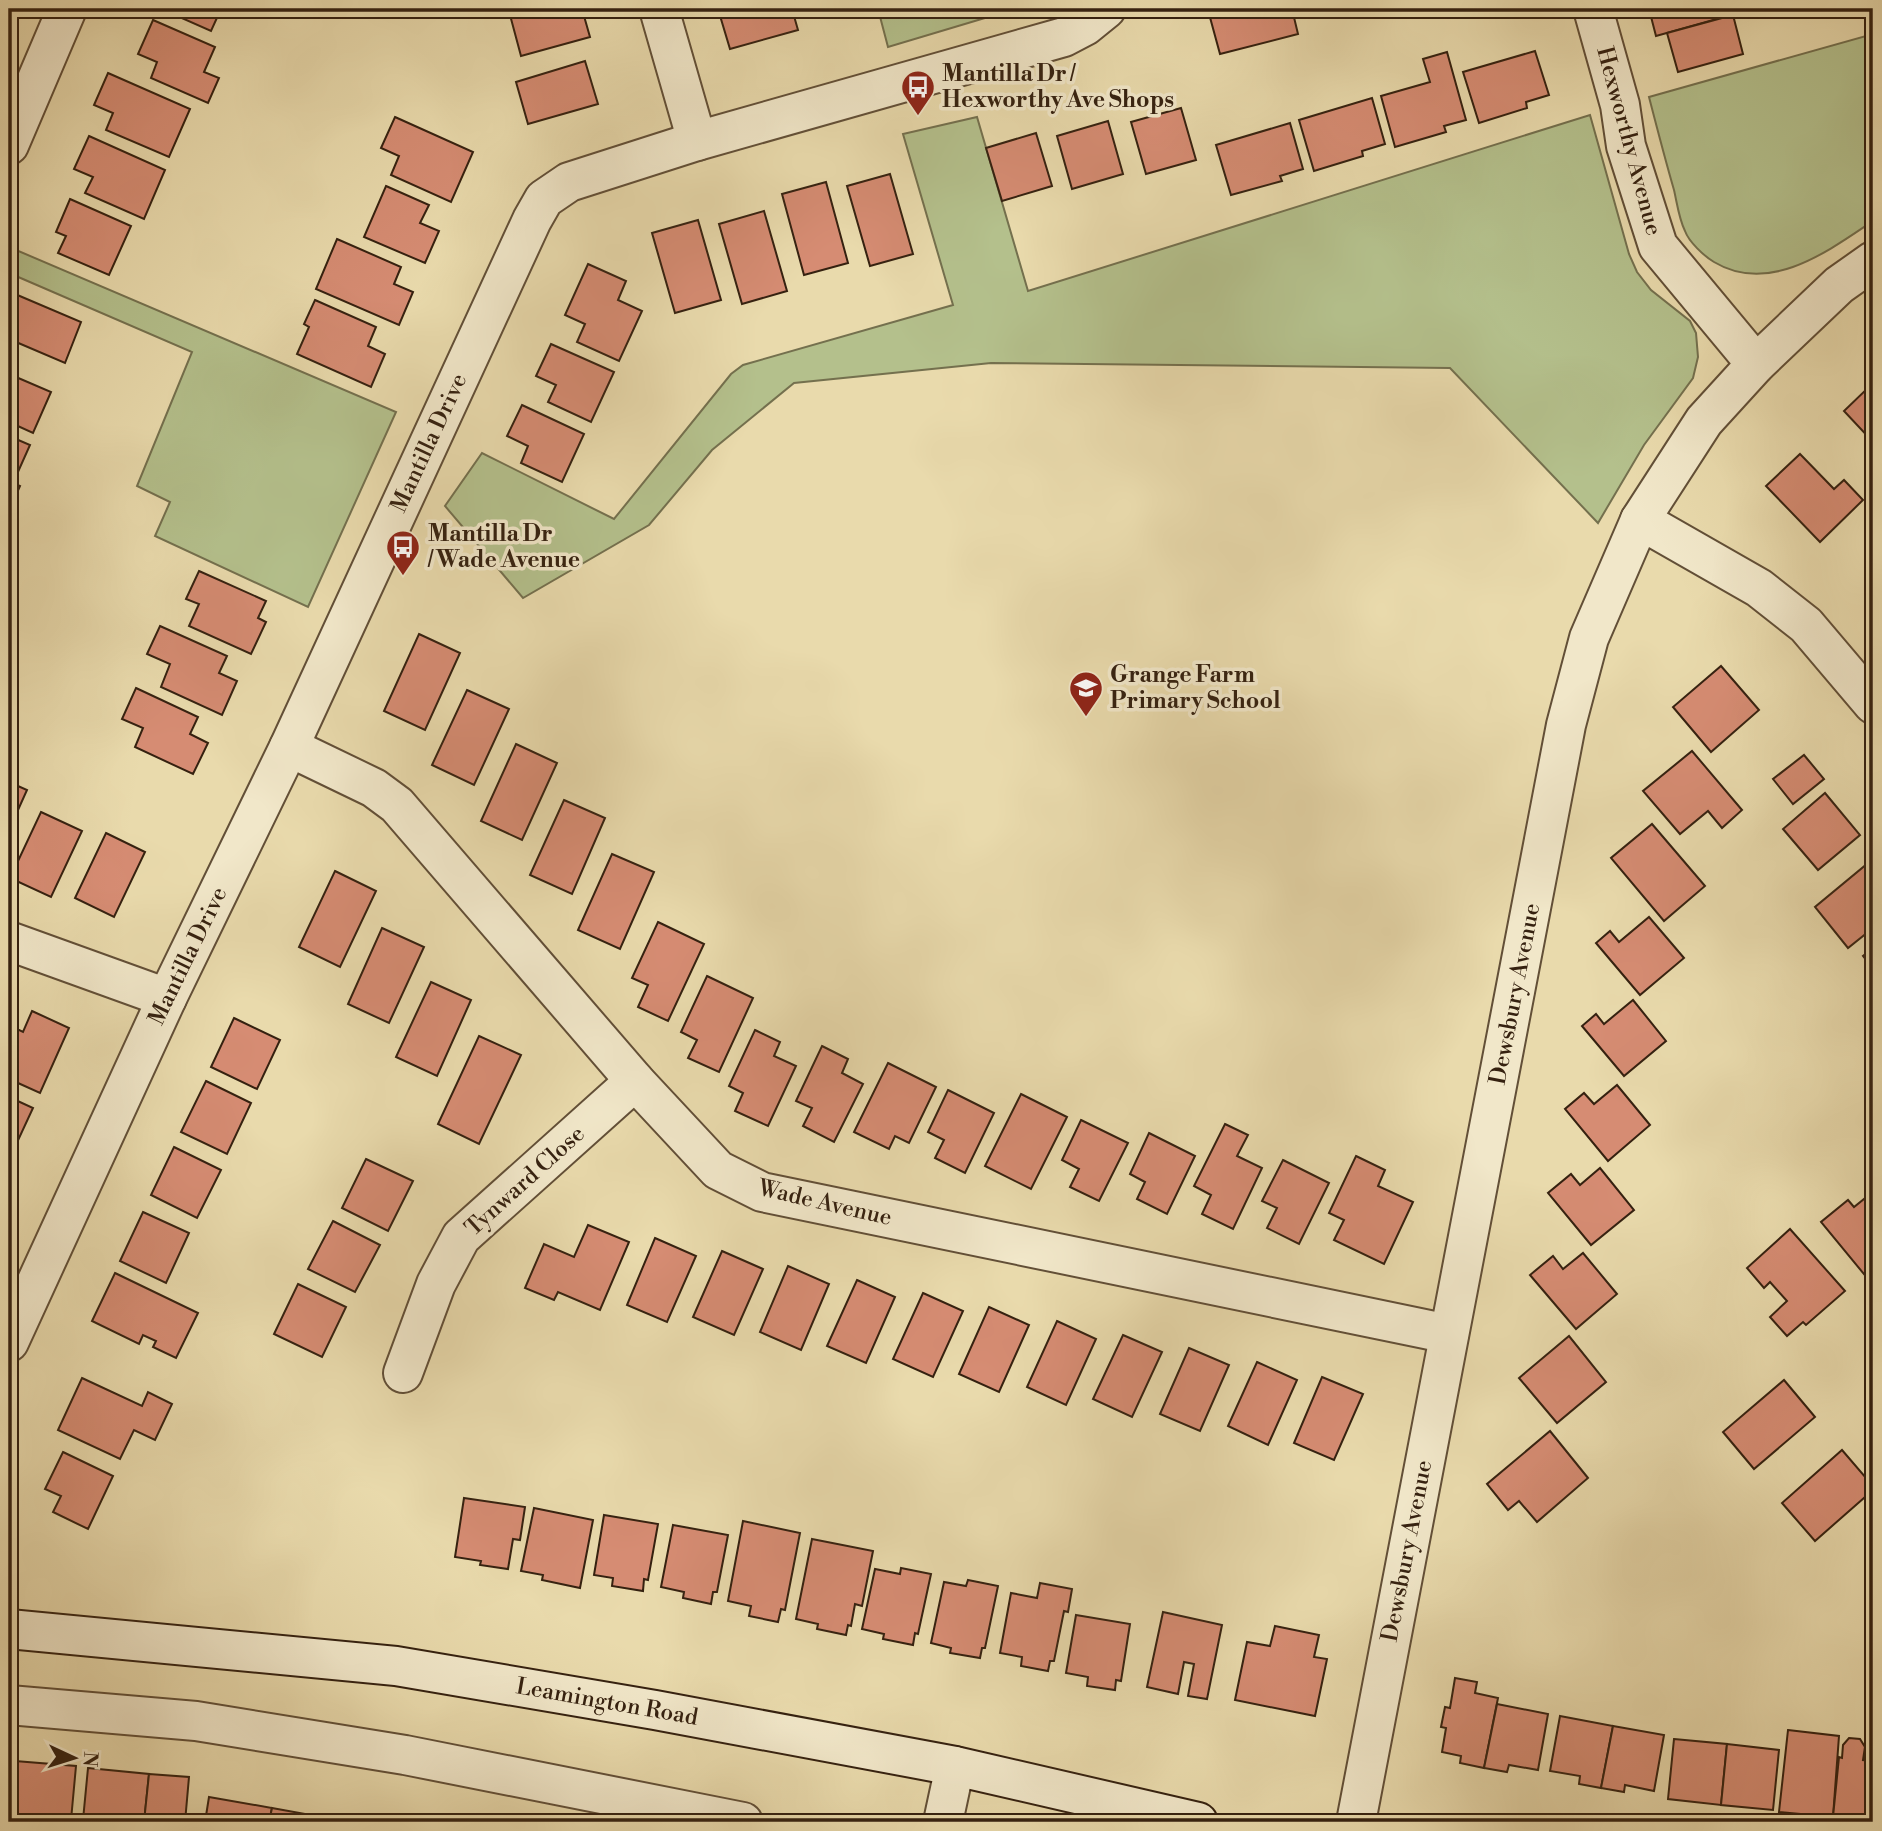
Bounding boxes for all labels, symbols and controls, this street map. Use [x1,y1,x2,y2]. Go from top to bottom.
street label: Hexworthy Avenue [1590,44,1668,238]
place label: Mantilla Dr / Hexworthy Ave Shops [942,60,1174,114]
bus stop icon: Mantilla Dr / Hexworthy Ave Shops [899,68,937,117]
street label: Mantilla Drive [385,369,473,517]
place label: Mantilla Dr / Wade Avenue [427,520,580,574]
bus stop icon: Mantilla Dr / Wade Avenue [384,528,422,577]
place label: Grange Farm Primary School [1110,661,1281,715]
school or university icon: Grange Farm Primary School [1067,669,1105,718]
street label: Mantilla Drive [143,882,233,1030]
street label: Dewsbury Avenue [1484,901,1546,1087]
street label: Tynward Close [459,1120,591,1242]
street label: Wade Avenue [754,1174,895,1232]
street label: Dewsbury Avenue [1376,1458,1438,1644]
street label: Leamington Road [514,1672,700,1732]
north arrow [38,1722,108,1792]
text: N [77,1751,102,1767]

